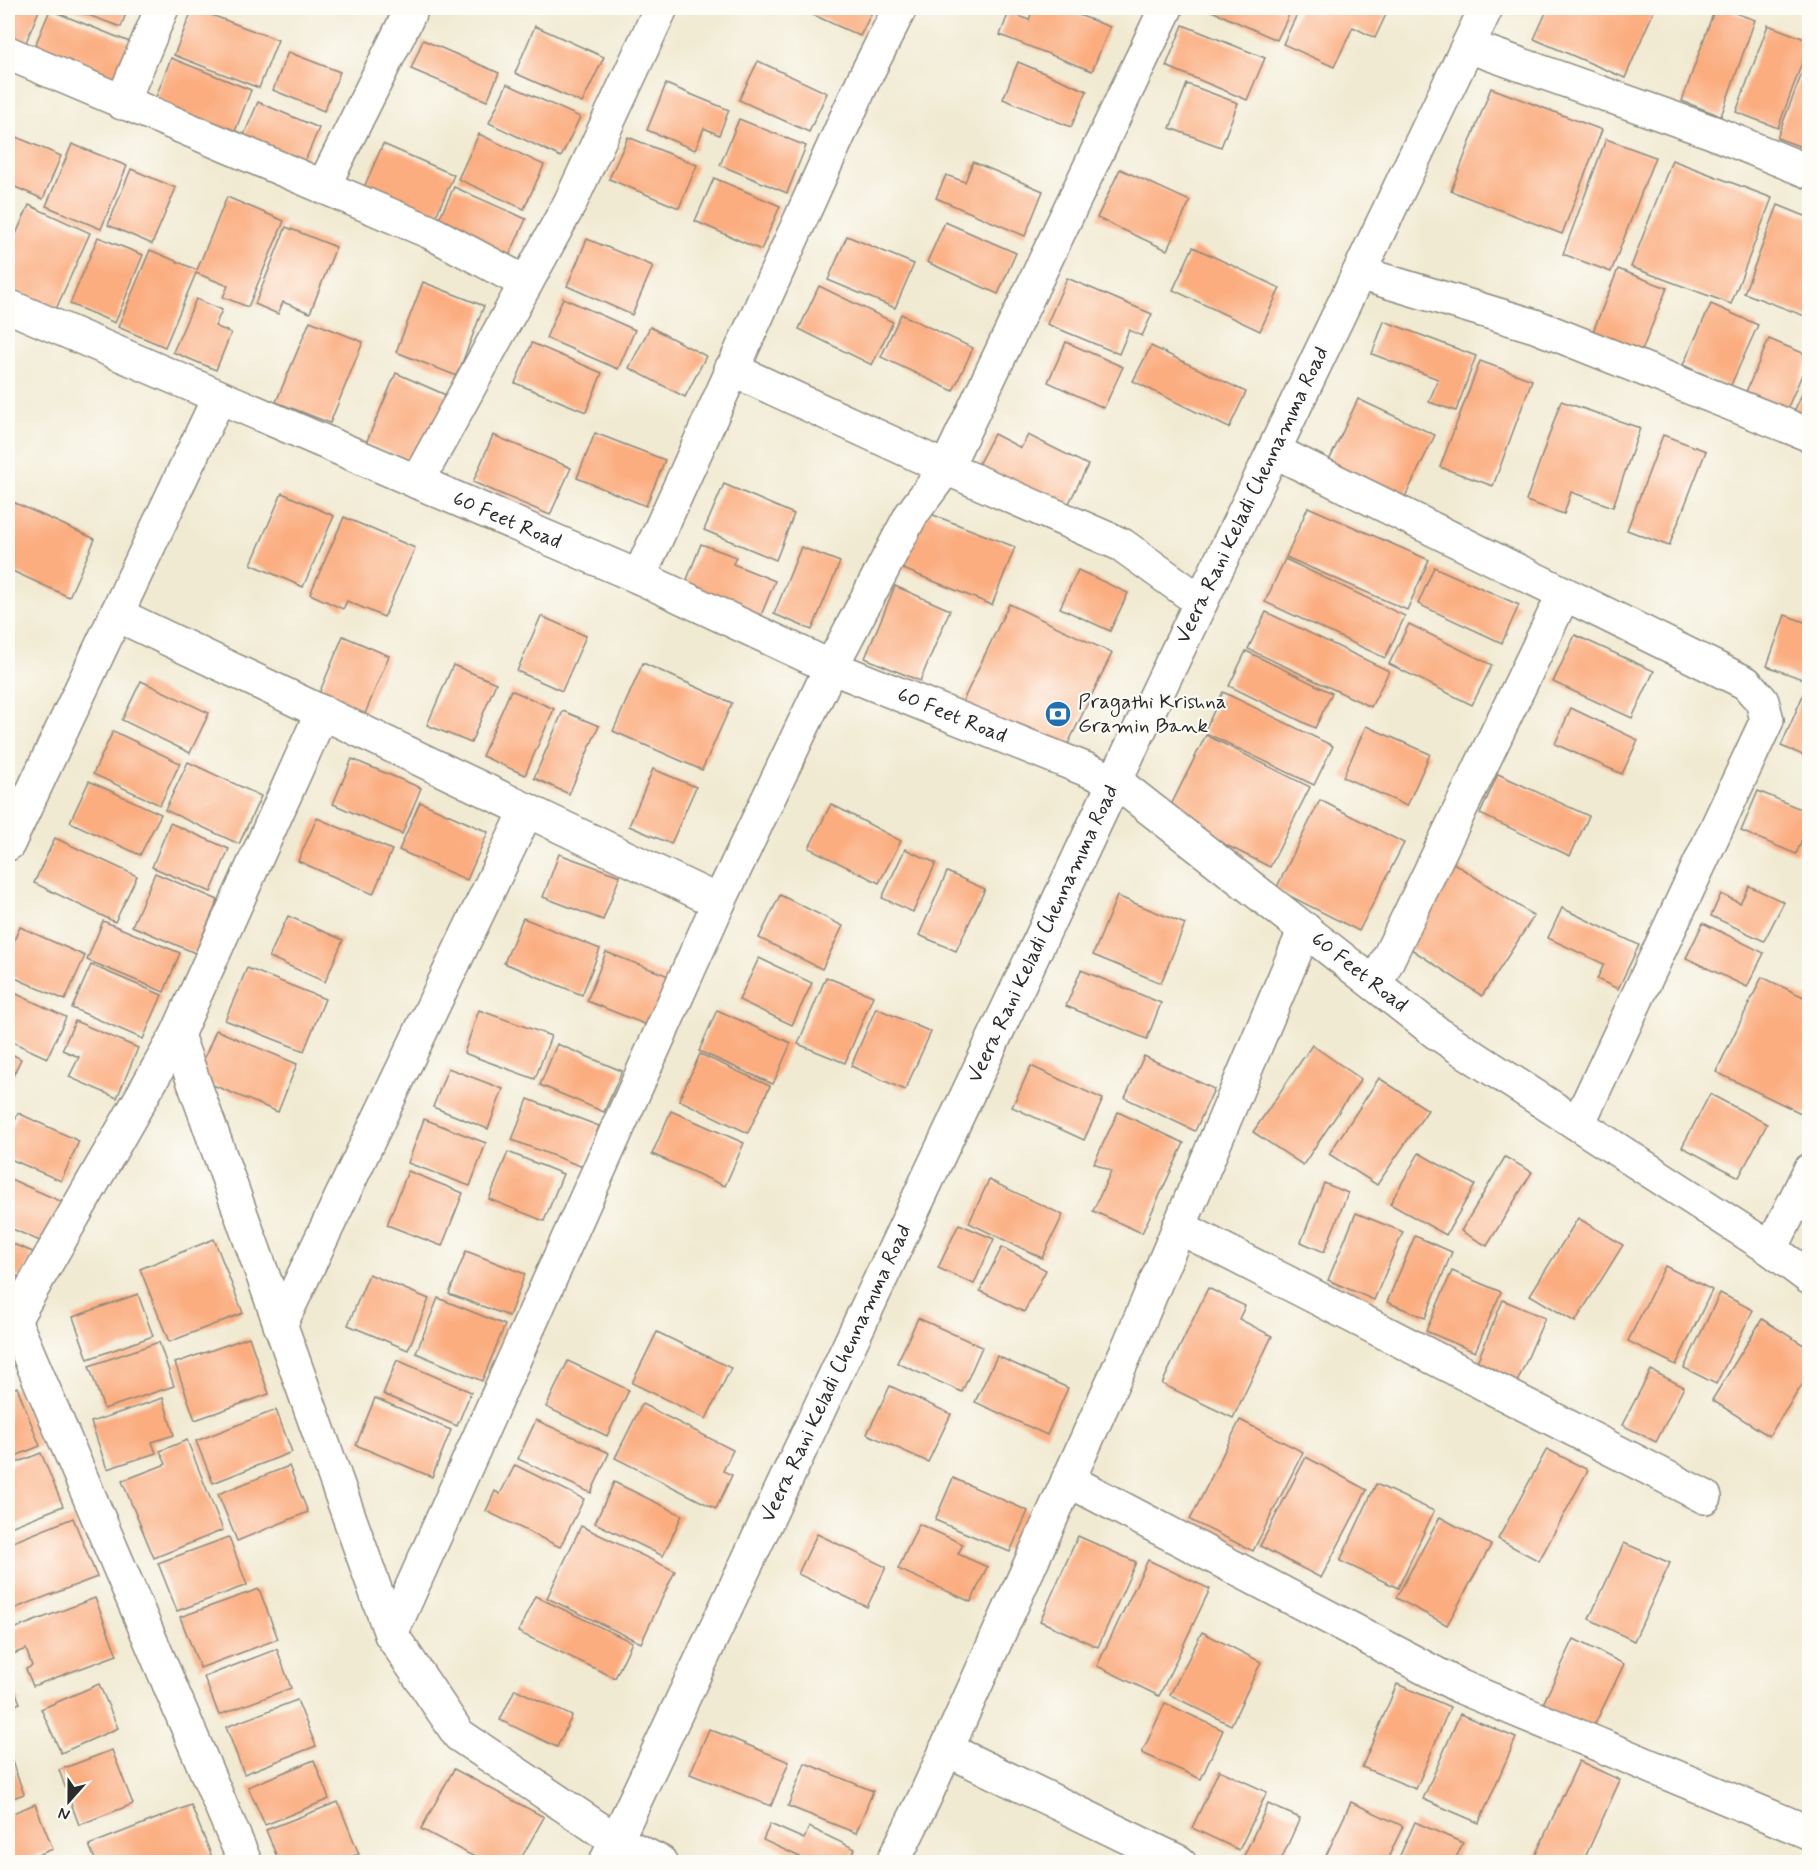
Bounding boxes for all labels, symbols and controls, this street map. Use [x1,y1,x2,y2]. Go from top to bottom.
street label: Veera Rani Keladi Chennamma Road [1169,342,1335,648]
street label: 60 Feet Road [448,485,566,556]
street label: 60 Feet Road [893,681,1011,750]
place label: Pragathi Krishna Gramin Bank [1078,688,1227,740]
bank icon: Pragathi Krishna Gramin Bank [1043,699,1073,729]
street label: Veera Rani Keladi Chennamma Road [961,780,1125,1087]
street label: 60 Feet Road [1305,925,1413,1019]
street label: Veera Rani Keladi Chennamma Road [754,1220,918,1527]
north arrow [39,1771,99,1831]
text: N [55,1802,73,1825]

